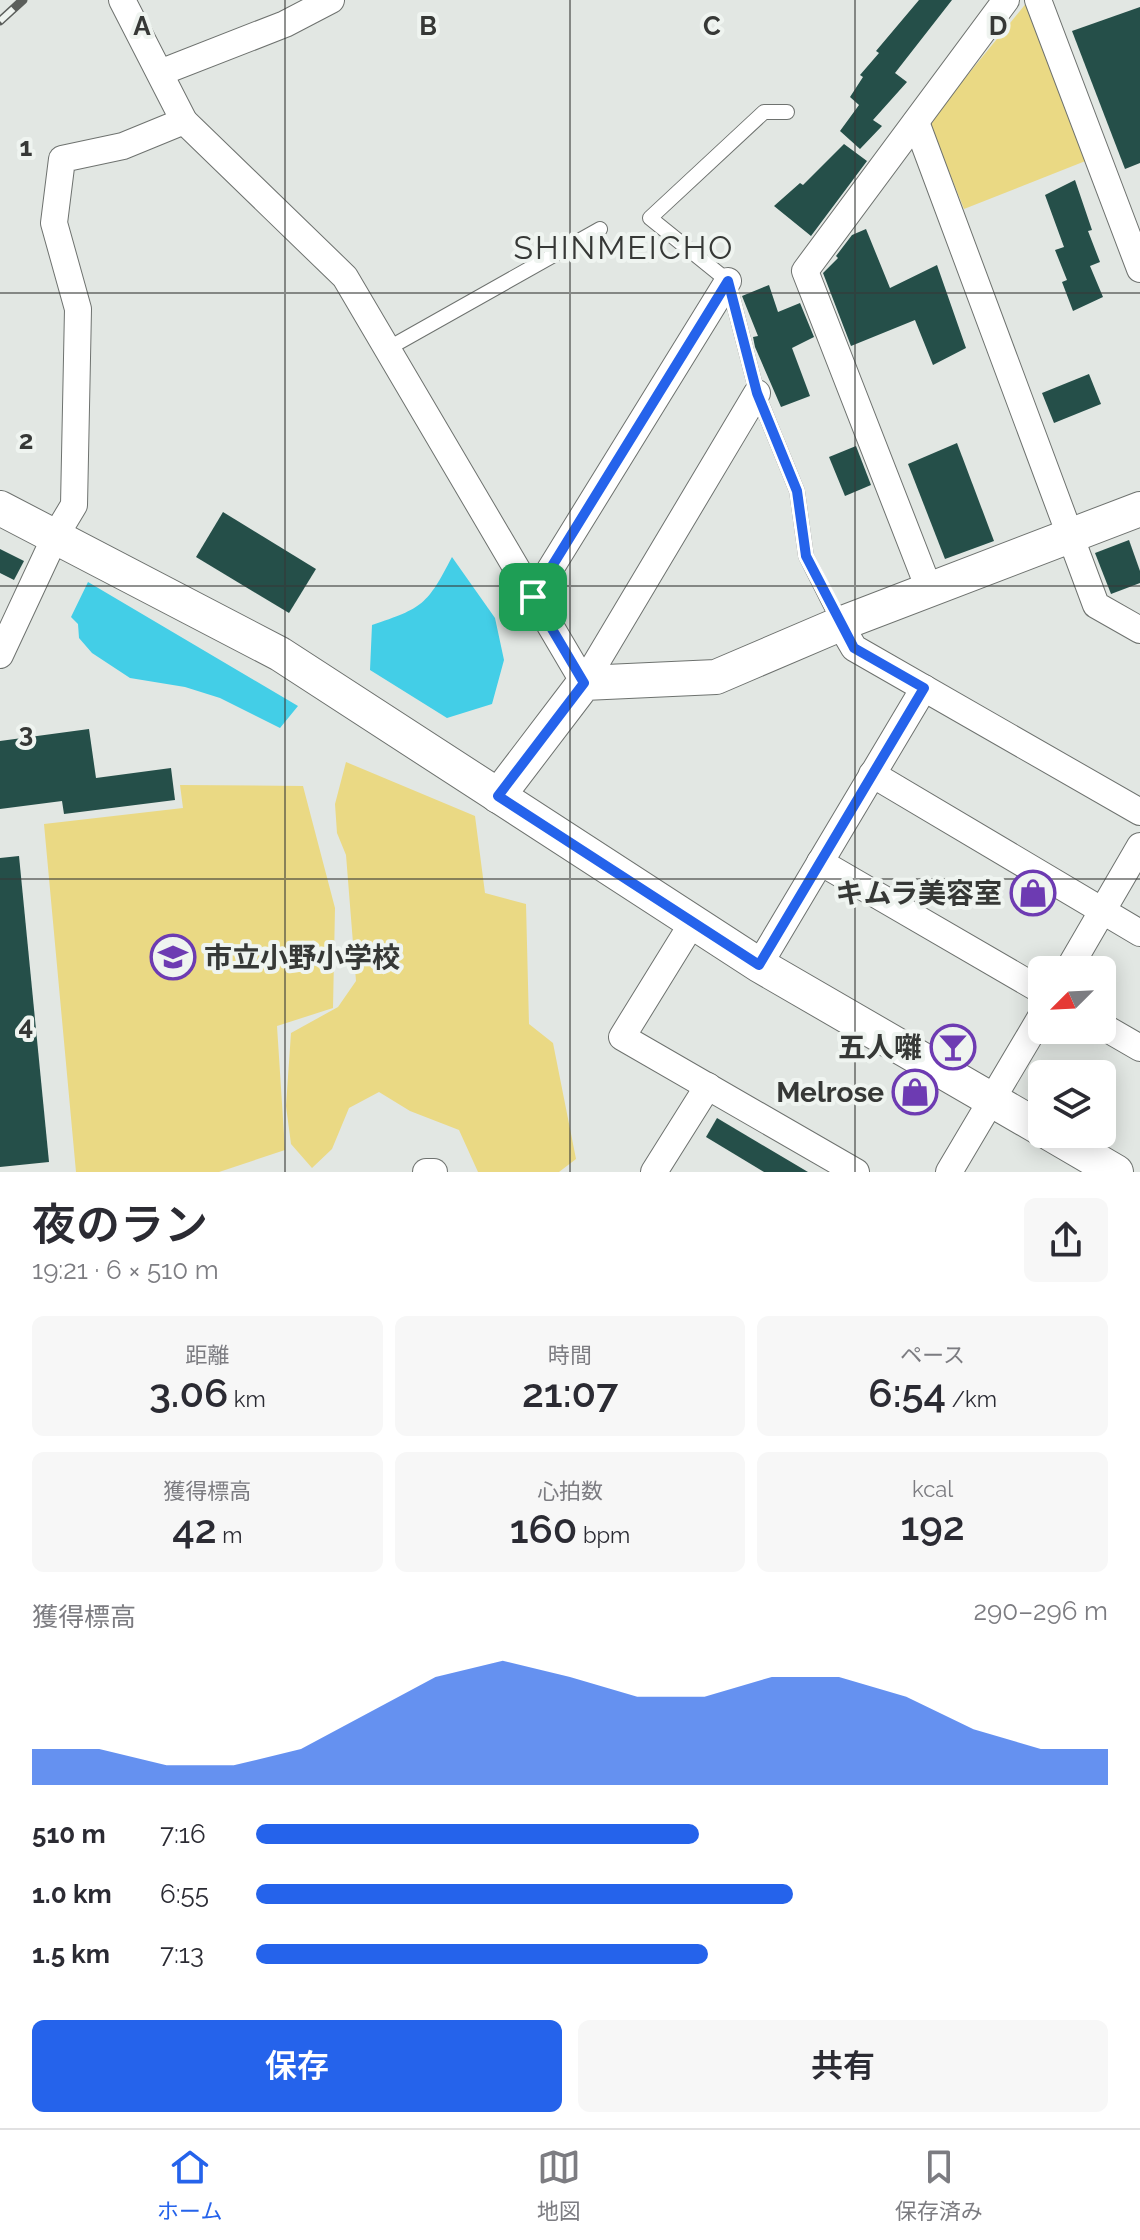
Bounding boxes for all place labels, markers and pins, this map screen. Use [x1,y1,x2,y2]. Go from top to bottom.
pin [499,563,567,631]
shop icon: キムラ美容室 [1009,869,1057,917]
place label: キムラ美容室 [835,877,1002,910]
school or university icon: 市立小野小学校 [149,933,197,981]
place label: 市立小野小学校 [204,941,400,974]
bar icon: 五人囃 [929,1023,977,1071]
place label: 五人囃 [838,1031,922,1064]
shop icon: Melrose [891,1068,939,1116]
place label: Melrose [776,1076,884,1109]

